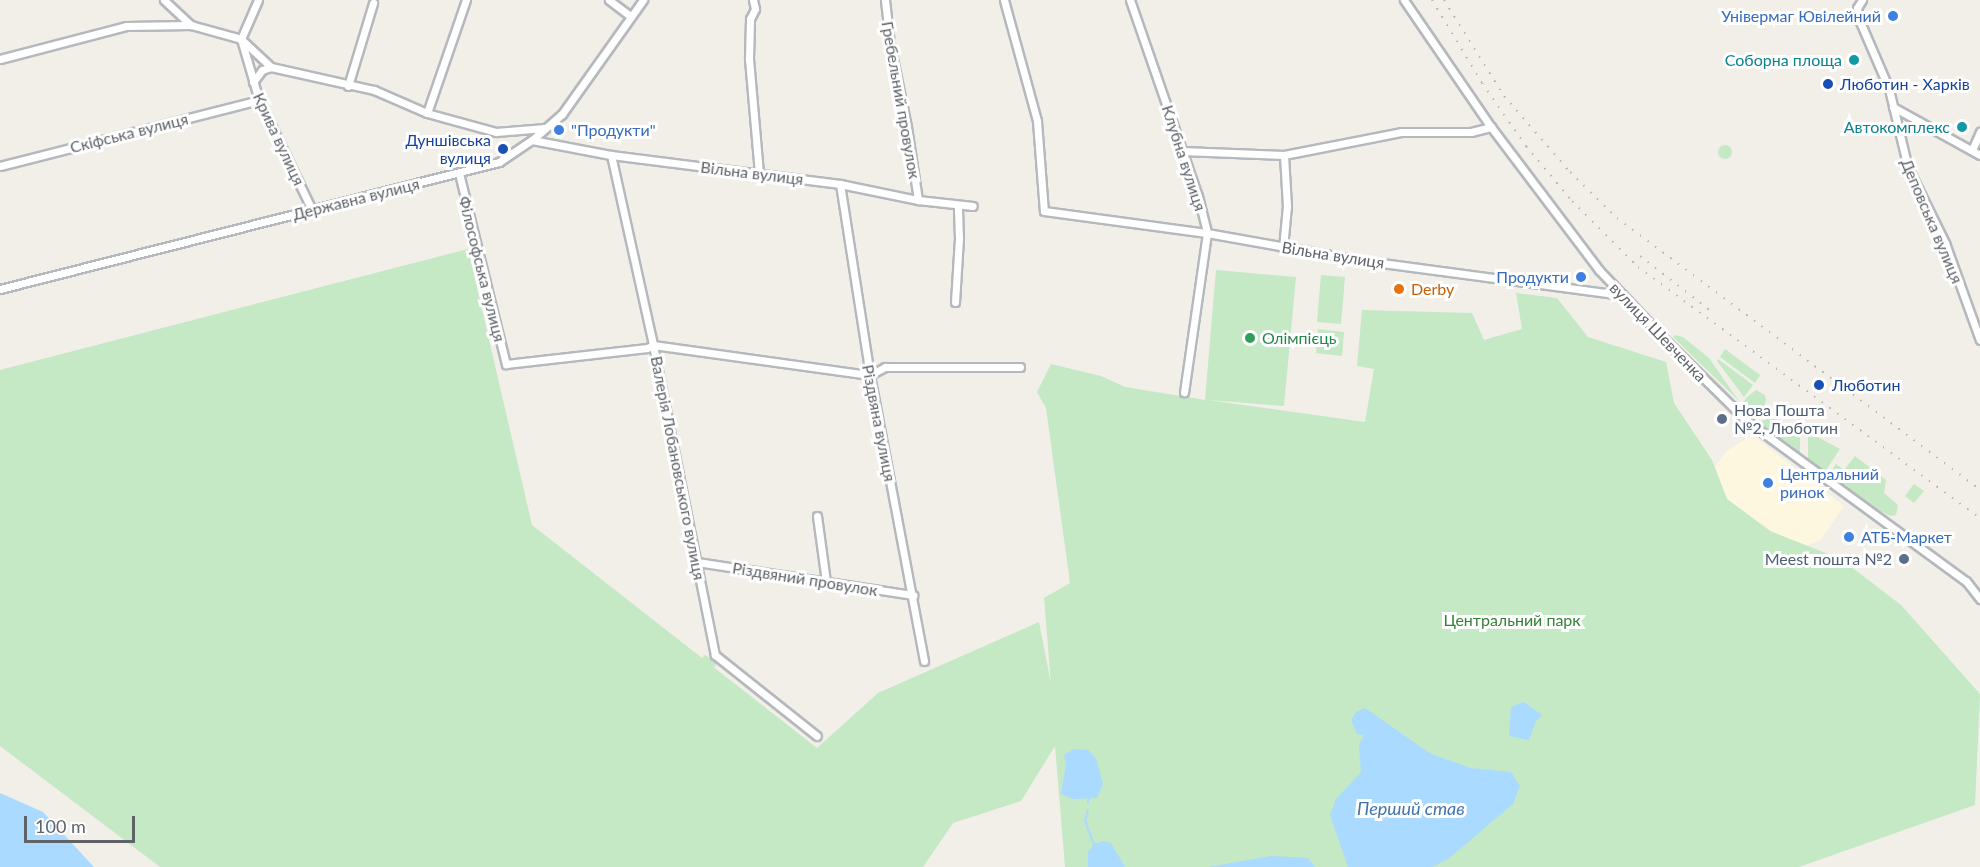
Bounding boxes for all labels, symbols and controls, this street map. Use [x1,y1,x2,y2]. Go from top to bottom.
place label: Універмаг Ювілейний [1721,6,1881,26]
marker: Універмаг Ювілейний [1886,9,1900,23]
street label: Гребельний провулок [878,20,924,180]
place label: Соборна площа [1725,50,1842,70]
marker: Соборна площа [1847,53,1861,67]
place label: Люботин - Харків [1840,74,1970,94]
marker: Люботин - Харків [1821,77,1835,91]
street label: Крива вулиця [249,90,309,188]
street label: Клубна вулиця [1158,103,1210,213]
street label: Скіфська вулиця [68,109,190,157]
place label: Автокомплекс [1844,117,1950,137]
place label: "Продукти" [571,120,656,140]
marker: Автокомплекс [1955,120,1969,134]
marker: "Продукти" [552,123,566,137]
place label: Дуншівська вулиця [405,130,491,168]
marker: Дуншівська вулиця [496,142,510,156]
street label: Деповська вулиця [1897,156,1967,286]
street label: Вільна вулиця [699,157,805,189]
street label: Державна вулиця [291,174,421,224]
street label: Філософська вулиця [455,194,509,344]
street label: Вільна вулиця [1280,237,1386,273]
place label: Продукти [1496,267,1569,287]
marker: Продукти [1574,270,1588,284]
street label: вулиця Шевченка [1606,278,1710,386]
place label: Derby [1411,279,1454,299]
marker: Derby [1392,282,1406,296]
place label: Олімпієць [1262,328,1336,348]
marker: Олімпієць [1243,331,1257,345]
street label: Валерія Лобановського вулиця [647,354,709,582]
street label: Різдвяна вулиця [858,363,900,483]
place label: Люботин [1832,375,1900,395]
marker: Люботин [1810,376,1828,394]
place label: Нова Пошта №2, Люботин [1734,400,1838,438]
marker: Нова Пошта №2, Люботин [1715,412,1729,426]
place label: Центральний ринок [1780,464,1879,502]
marker: Центральний ринок [1761,476,1775,490]
place label: АТБ-Маркет [1861,527,1952,547]
marker: АТБ-Маркет [1842,530,1856,544]
place label: Meest пошта №2 [1765,549,1892,569]
marker: Meest пошта №2 [1897,552,1911,566]
street label: Різдвяний провулок [731,558,879,600]
park label: Центральний парк [1443,610,1581,630]
water label: Перший став [1357,797,1465,819]
scale bar [27,804,138,842]
text: 100 m [35,815,86,837]

